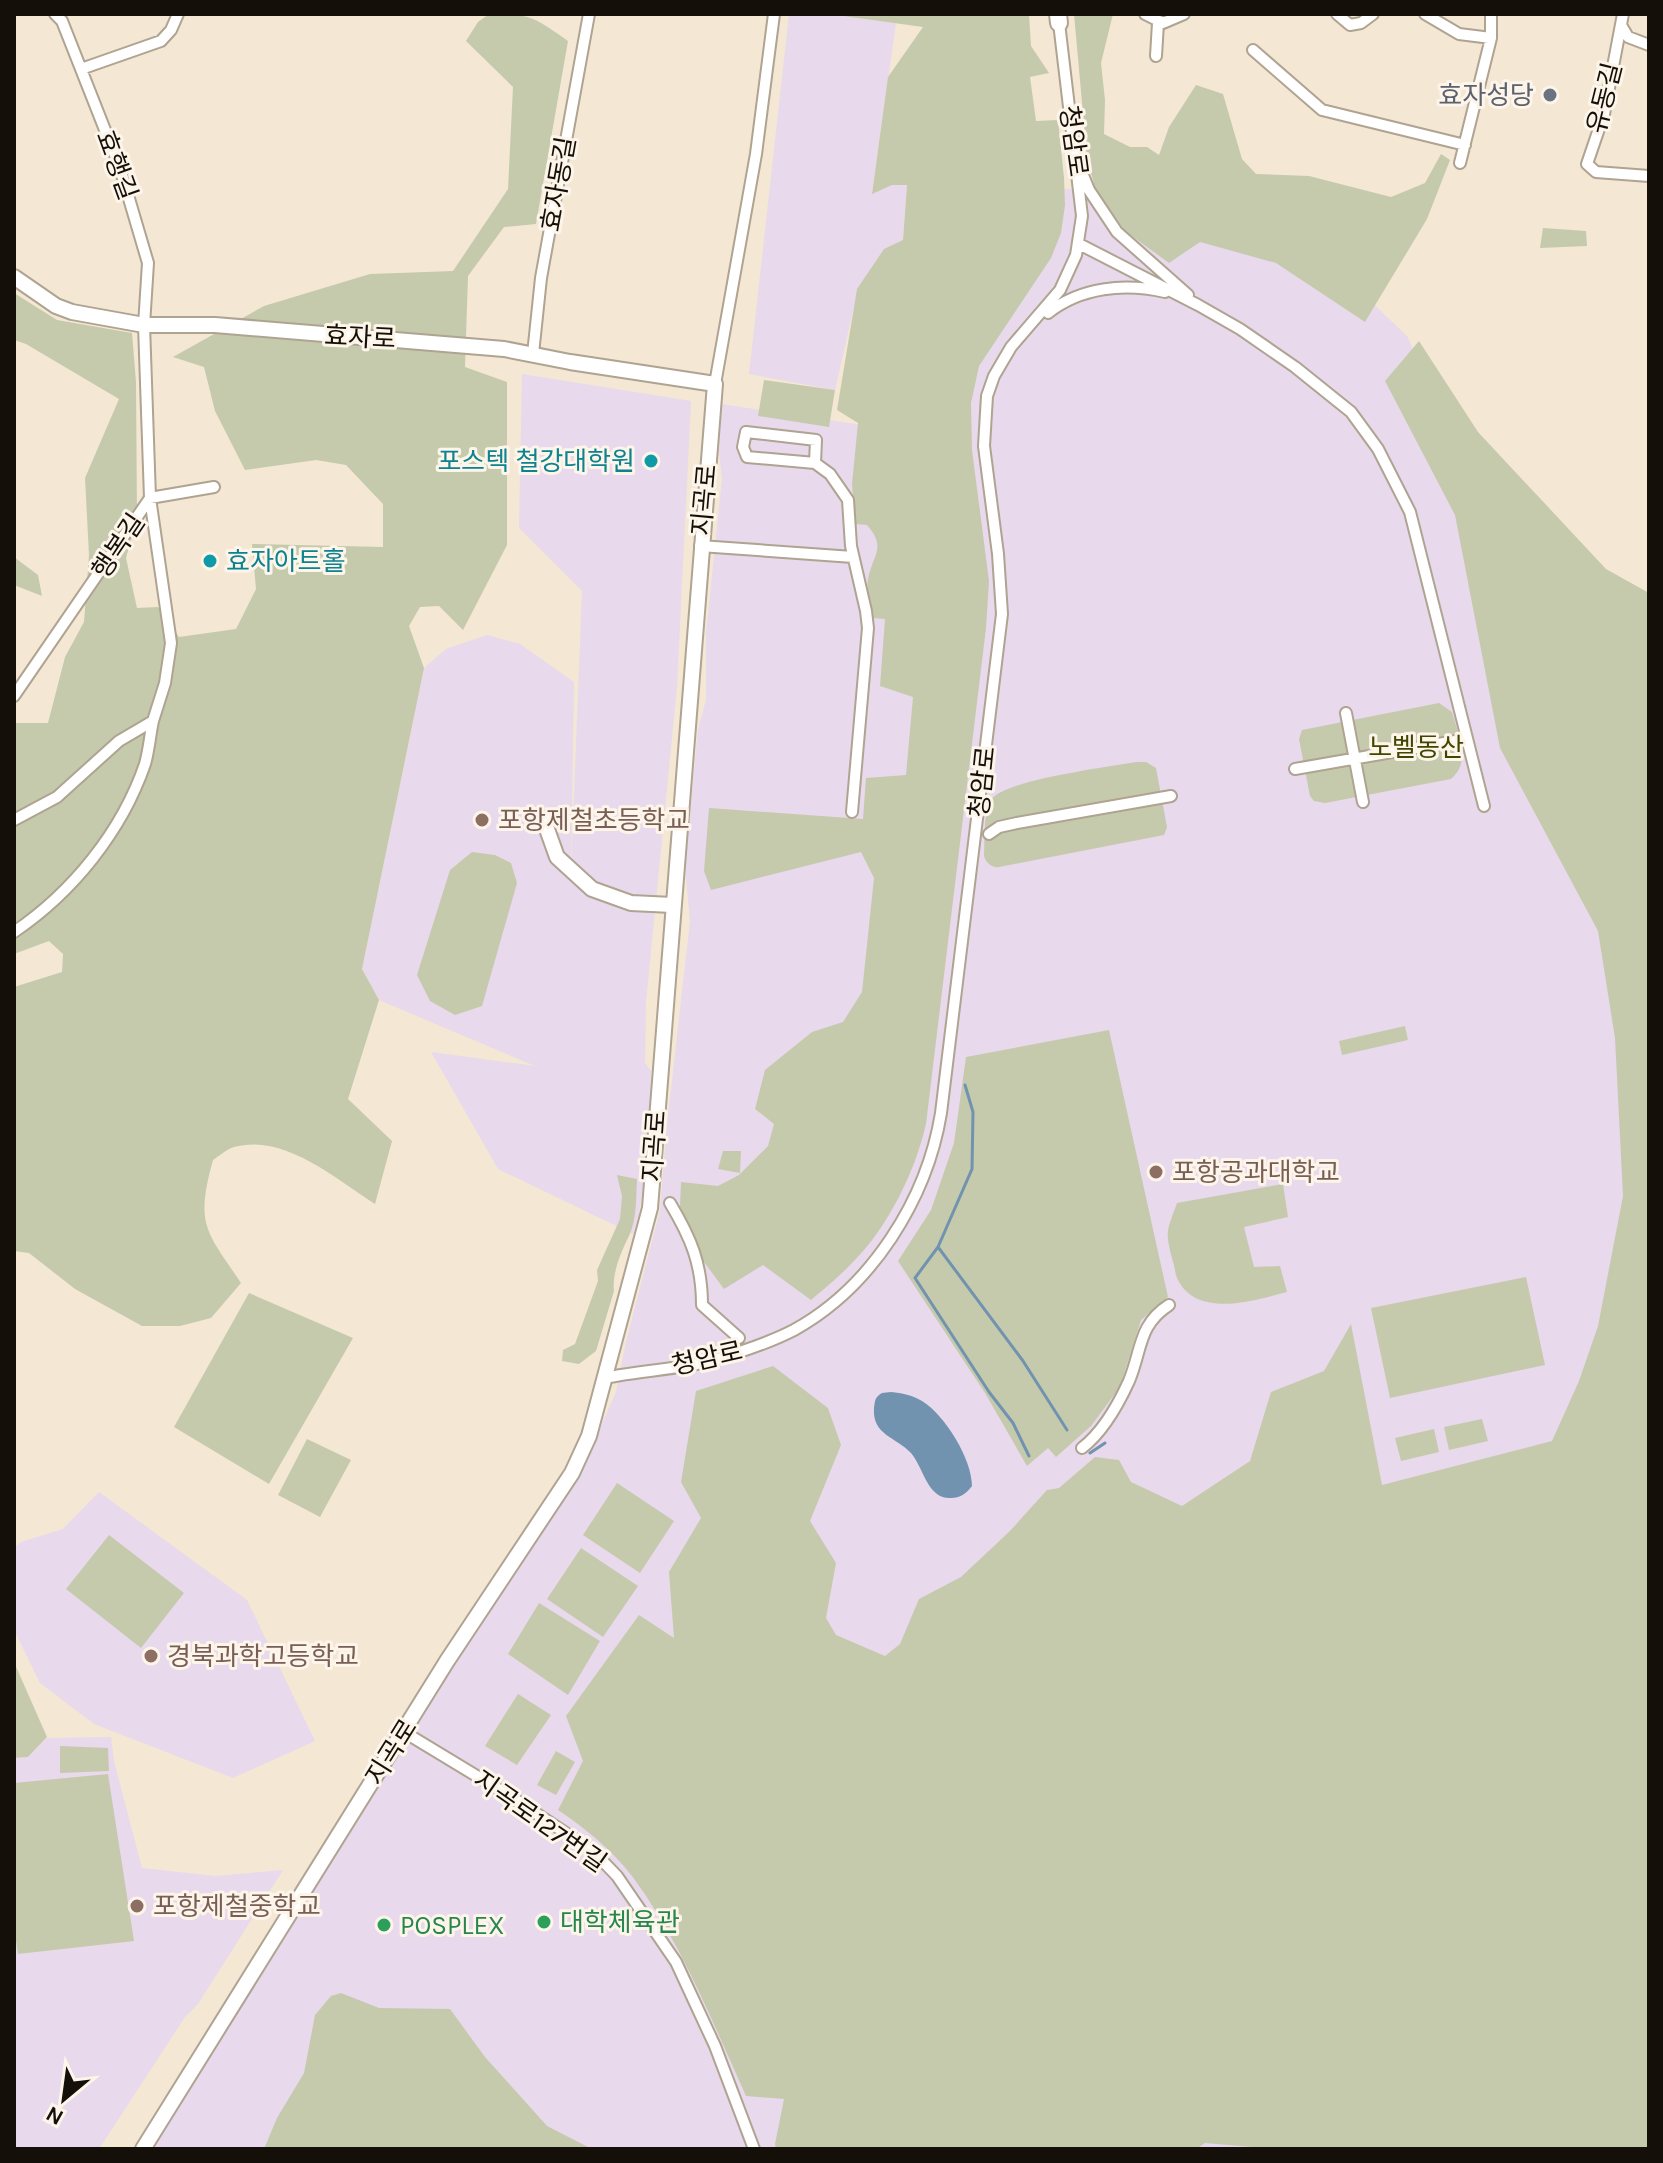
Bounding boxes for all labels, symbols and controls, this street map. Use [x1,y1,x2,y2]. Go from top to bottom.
street label: 유동길 [1581,60,1628,137]
place label: 효자성당 [1438,80,1534,111]
marker: 효자성당 [1541,86,1559,104]
street label: 청암로 [1053,103,1094,179]
street label: 효행길 [90,126,143,204]
street label: 효자동길 [535,134,582,234]
street label: 효자로 [323,320,397,355]
place label: 포스텍 철강대학원 [437,446,635,477]
marker: 포스텍 철강대학원 [642,452,660,470]
street label: 지곡로 [686,463,723,537]
street label: 행복길 [85,508,151,585]
place label: 효자아트홀 [226,546,346,577]
marker: 효자아트홀 [201,552,219,570]
park label: 노벨동산 [1368,732,1464,763]
street label: 청암로 [963,745,1002,819]
place label: 포항제철초등학교 [498,805,689,836]
marker: 포항제철초등학교 [473,811,491,829]
street label: 지곡로 [637,1109,672,1183]
place label: 포항공과대학교 [1172,1157,1339,1188]
marker: 포항공과대학교 [1147,1163,1165,1181]
street label: 청암로 [669,1335,746,1382]
place label: 경북과학고등학교 [167,1641,358,1672]
marker: 경북과학고등학교 [142,1647,160,1665]
street label: 지곡로 [359,1714,424,1791]
street label: 지곡로127번길 [467,1764,612,1879]
place label: 포항제철중학교 [153,1891,320,1922]
marker: 포항제철중학교 [128,1897,146,1915]
place label: 대학체육관 [560,1907,680,1938]
place label: POSPLEX [400,1910,505,1941]
marker: 대학체육관 [535,1913,553,1931]
marker: POSPLEX [375,1916,393,1934]
north arrow [24,2059,104,2139]
text: N [42,2100,68,2131]

